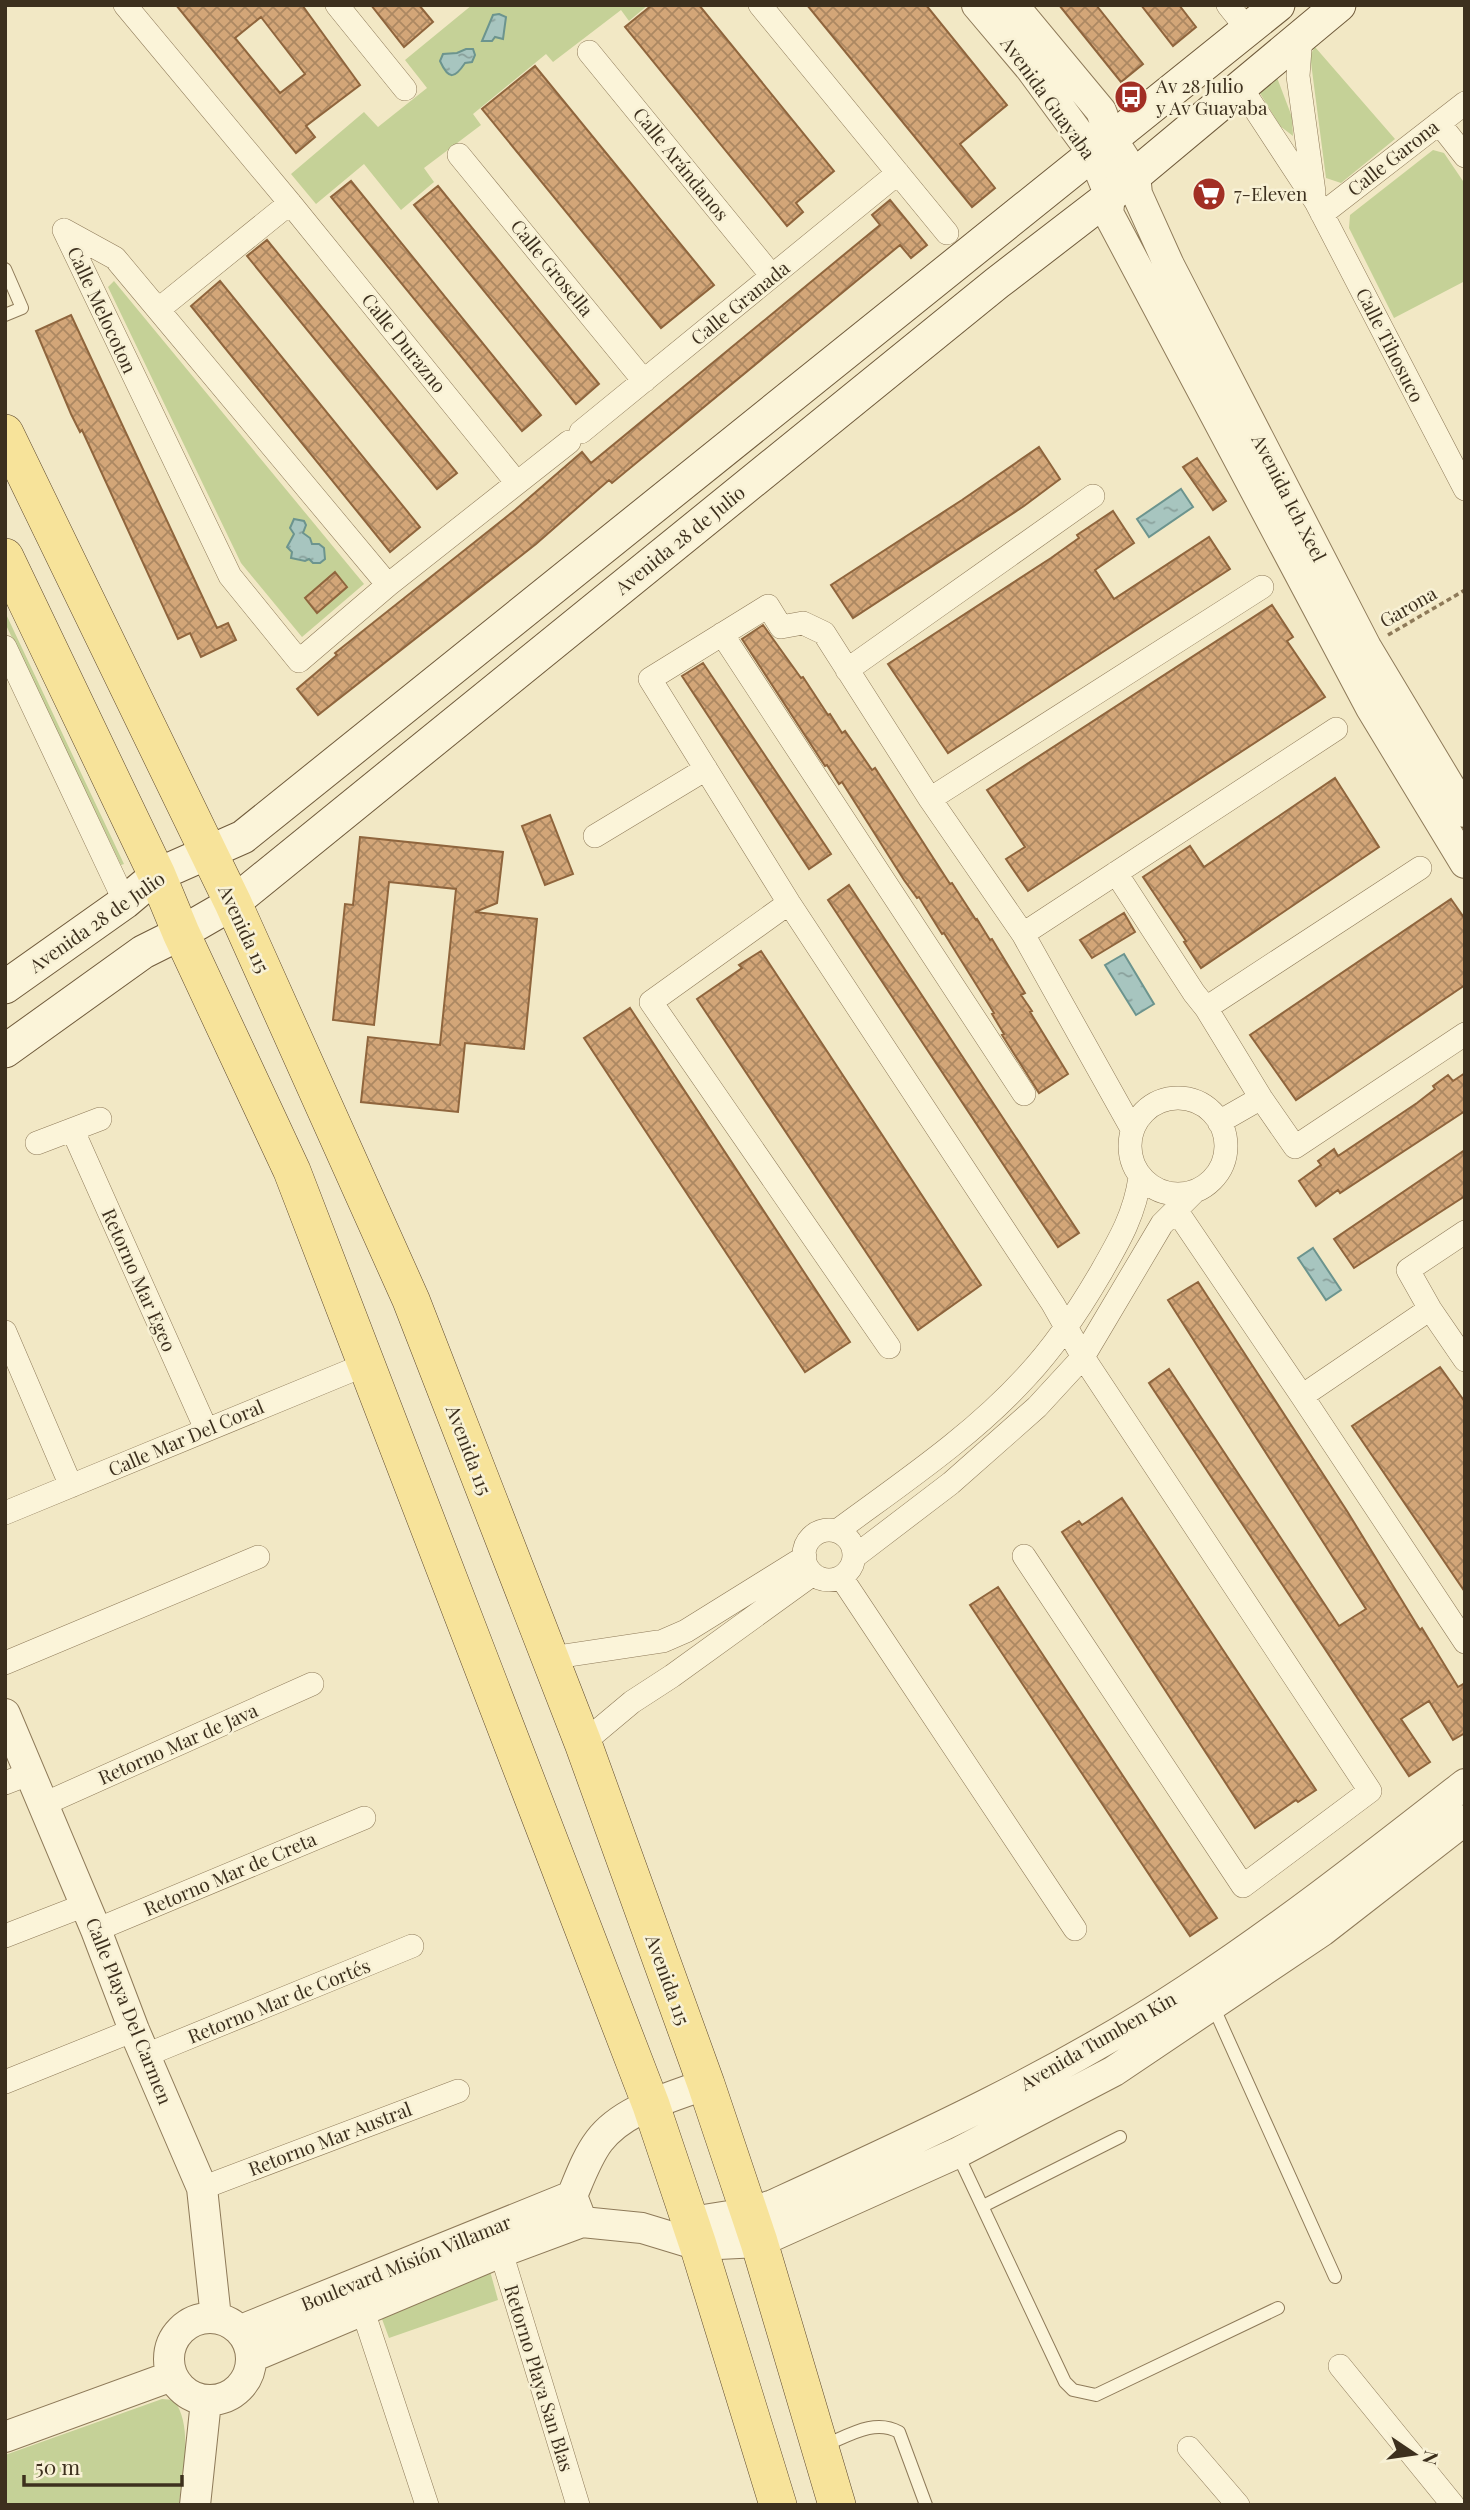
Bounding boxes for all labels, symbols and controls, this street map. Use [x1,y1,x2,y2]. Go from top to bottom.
street label: Avenida Guayaba [995,30,1102,164]
place label: Av 28 Julio y Av Guayaba [1155,72,1268,120]
bus stop icon: Av 28 Julio y Av Guayaba [1112,78,1150,116]
street label: Calle Arándanos [628,101,736,226]
street label: Calle Garona [1341,113,1444,201]
supermarket icon: 7-Eleven [1190,175,1228,213]
place label: 7-Eleven [1234,180,1308,206]
street label: Calle Grosella [506,213,600,322]
street label: Calle Melocoton [62,242,144,378]
street label: Calle Granada [685,254,795,350]
street label: Calle Tihosuco [1351,283,1431,406]
street label: Calle Durazno [357,287,453,398]
street label: Avenida Ich Xeel [1246,429,1333,566]
street label: Avenida 28 de Julio [608,479,750,600]
street label: Garona [1374,579,1441,633]
street label: Avenida 28 de Julio [23,865,169,978]
street label: Avenida 115 [213,879,277,977]
street label: Retorno Mar Egeo [97,1204,183,1355]
street label: Calle Mar Del Coral [104,1392,268,1482]
street label: Avenida 115 [441,1400,499,1498]
street label: Retorno Mar de Java [94,1696,262,1790]
street label: Retorno Mar de Creta [139,1825,320,1921]
street label: Calle Playa Del Carmen [81,1913,180,2108]
street label: Avenida 115 [640,1930,697,2029]
street label: Retorno Mar de Cortés [183,1952,374,2049]
street label: Avenida Tumben Kin [1014,1984,1181,2096]
street label: Retorno Mar Austral [244,2095,416,2181]
street label: Boulevard Misión Villamar [297,2208,515,2316]
street label: Retorno Playa San Blas [499,2281,581,2474]
north arrow [1379,2419,1449,2489]
scale bar [24,2444,182,2488]
text: N [1417,2448,1446,2468]
text: 50 m [35,2452,81,2480]

